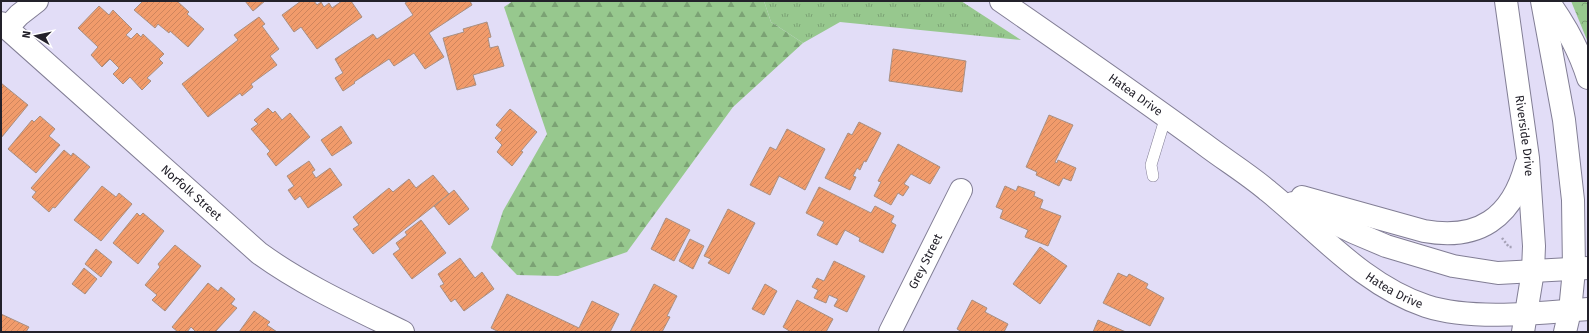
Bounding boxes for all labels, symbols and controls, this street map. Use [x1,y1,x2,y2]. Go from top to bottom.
north arrow [16,16,56,56]
text: N [20,30,34,39]
street label: Hatea Drive [1106,71,1165,119]
street label: Riverside Drive [1512,94,1536,177]
street label: Norfolk Street [158,162,225,224]
street label: Grey Street [906,231,945,291]
street label: Hatea Drive [1363,269,1425,311]

